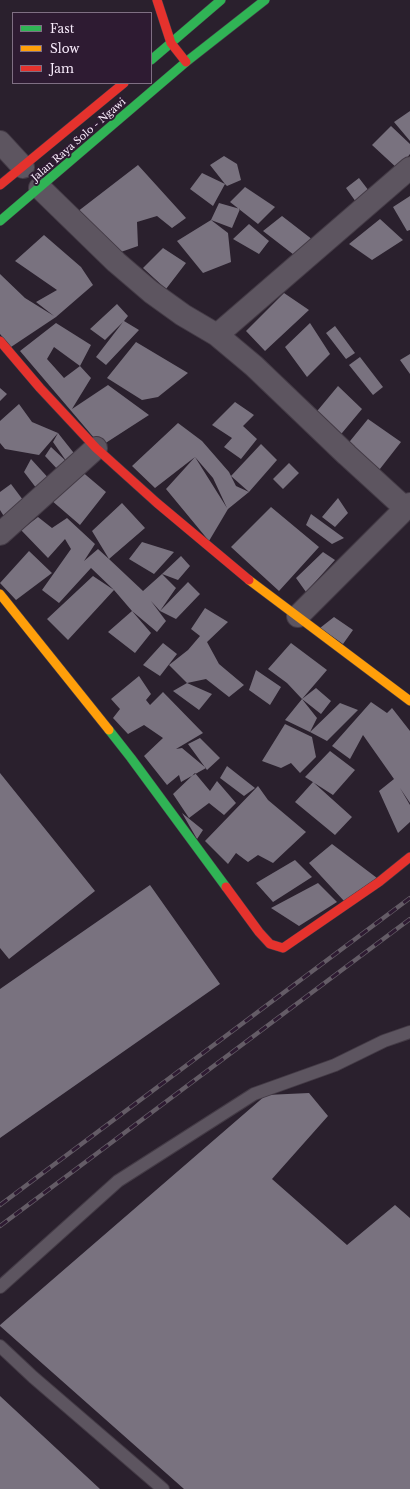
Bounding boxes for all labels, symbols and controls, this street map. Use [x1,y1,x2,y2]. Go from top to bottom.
legend [12,12,152,84]
text: Fast [50,21,74,36]
text: Slow [50,41,79,56]
text: Jam [50,61,74,76]
street label: Jalan Raya Solo - Ngawi [30,96,128,184]

